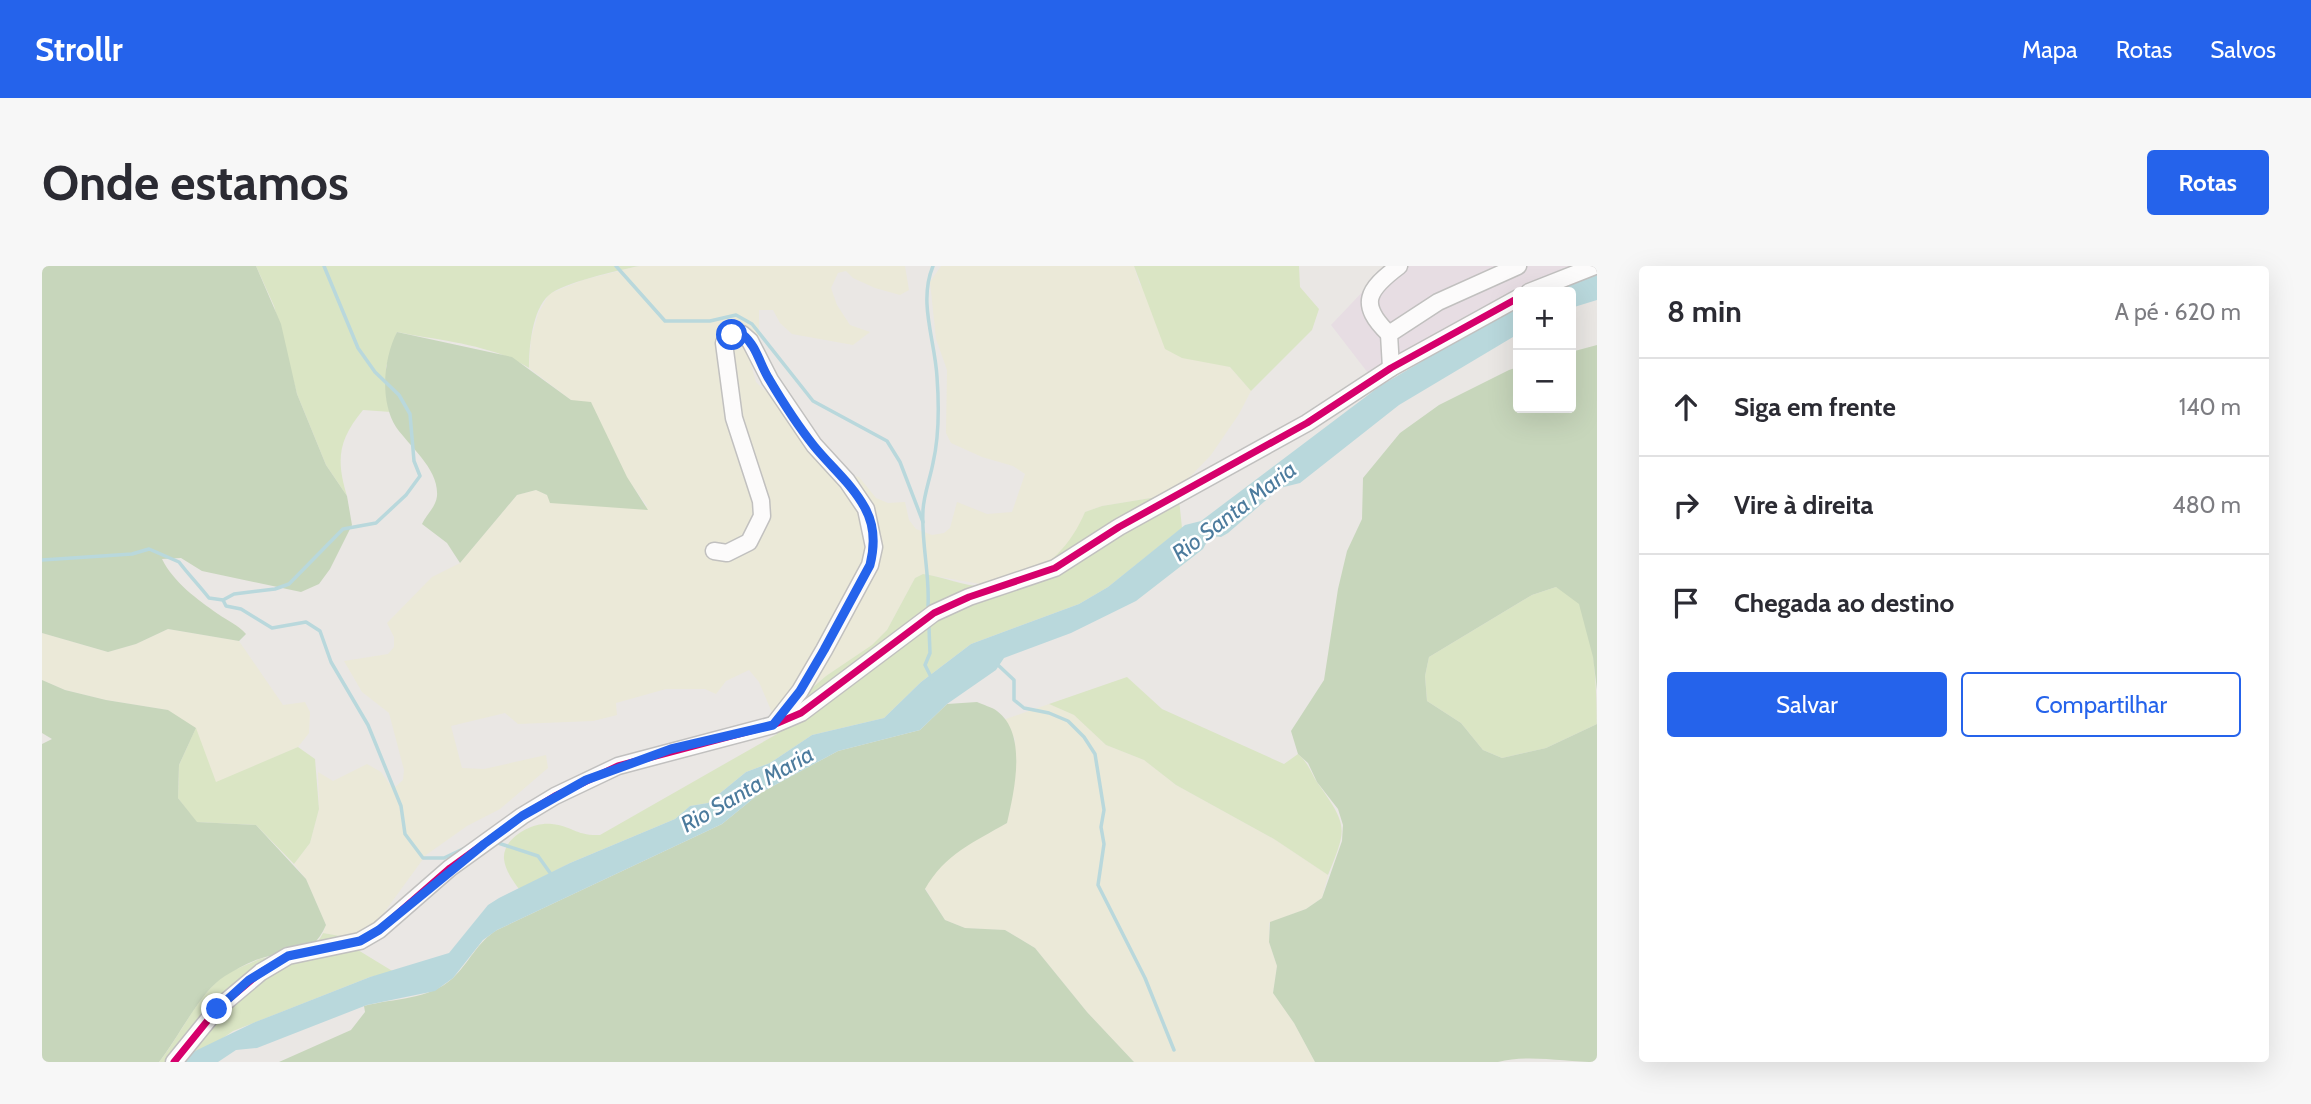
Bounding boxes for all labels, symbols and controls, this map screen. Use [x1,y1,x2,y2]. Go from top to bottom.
text: Strollr [35,29,123,69]
text: Mapa [2022,35,2078,64]
text: Rotas [2116,35,2172,64]
text: Salvos [2210,35,2276,64]
button: Rotas [2147,150,2269,215]
text: Onde estamos [42,153,349,212]
map controls [1513,287,1576,413]
button: + [1513,287,1576,350]
text: 8 min [1667,293,1742,330]
text: A pé · 620 m [2115,298,2241,326]
route start [716,319,747,350]
button: − [1513,350,1576,413]
icon: ahead [1667,388,1705,426]
text: Siga em frente [1734,391,1896,423]
text: 140 m [2179,393,2241,421]
water label: Rio Santa Maria [1166,455,1302,567]
icon: right [1667,486,1705,524]
text: Vire à direita [1734,489,1874,521]
text: 480 m [2172,491,2241,519]
icon: arrive [1667,584,1705,622]
text: Chegada ao destino [1734,587,1954,619]
button: Salvar [1667,672,1947,737]
button: Compartilhar [1961,672,2241,737]
water label: Rio Santa Maria [676,740,818,838]
route end [201,993,232,1024]

